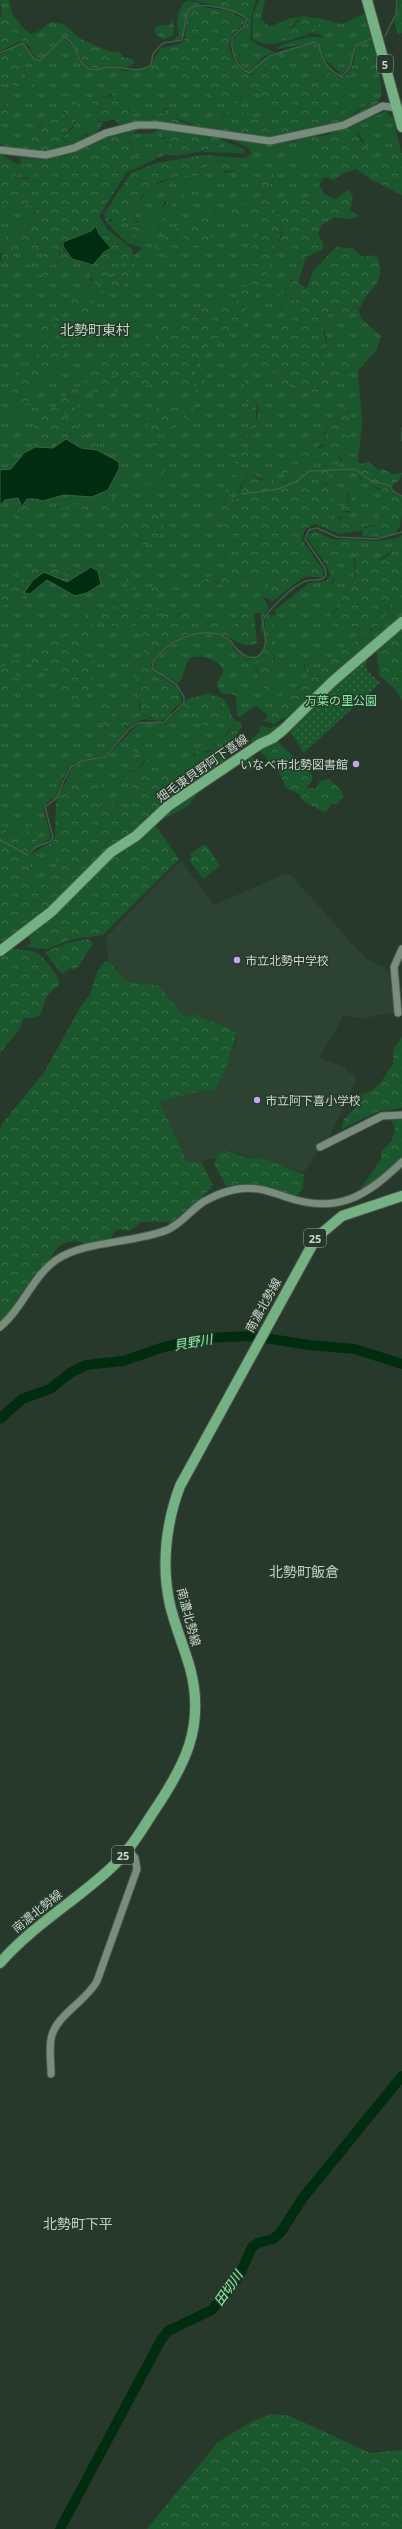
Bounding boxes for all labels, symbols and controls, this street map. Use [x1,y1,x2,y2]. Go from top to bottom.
road number: 5 [377,55,393,73]
district label: 北勢町東村 [60,320,130,339]
park label: 万葉の里公園 [305,692,377,709]
street label: 畑毛東貝野阿下喜線 [153,730,251,806]
place label: いなべ市北勢図書館 [240,756,348,773]
marker: いなべ市北勢図書館 [351,759,361,769]
place label: 市立北勢中学校 [245,952,329,969]
marker: 市立北勢中学校 [232,955,242,965]
place label: 市立阿下喜小学校 [265,1092,361,1109]
marker: 市立阿下喜小学校 [252,1095,262,1105]
road number: 25 [304,1229,326,1247]
street label: 南濃北勢線 [241,1275,285,1335]
water label: 貝野川 [172,1329,216,1354]
district label: 北勢町飯倉 [269,1562,339,1581]
street label: 南濃北勢線 [173,1586,205,1648]
road number: 25 [112,1846,134,1864]
street label: 南濃北勢線 [8,1886,66,1936]
district label: 北勢町下平 [43,2214,113,2233]
water label: 田切川 [209,2265,248,2309]

